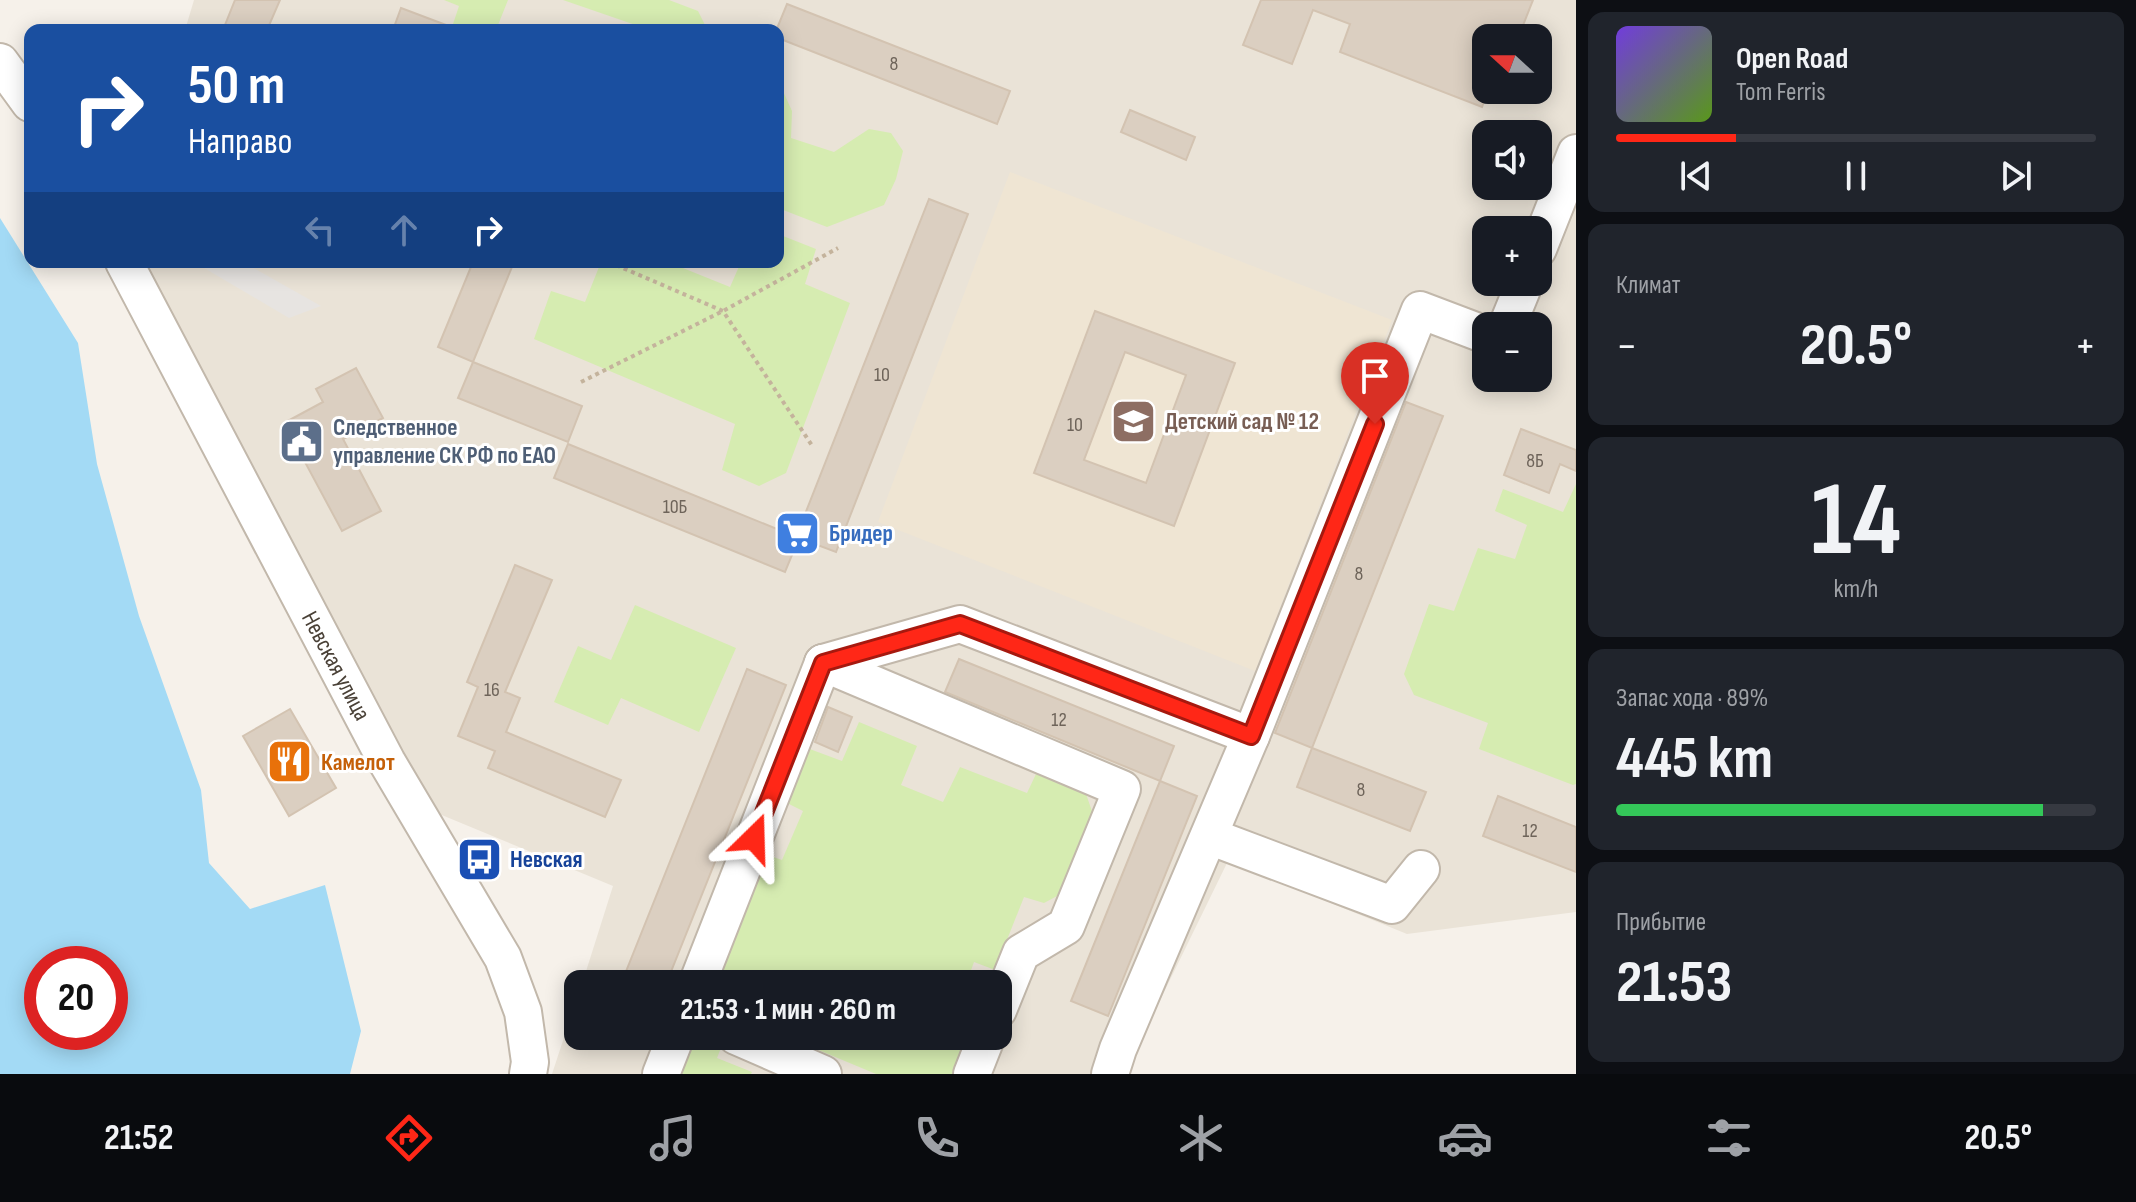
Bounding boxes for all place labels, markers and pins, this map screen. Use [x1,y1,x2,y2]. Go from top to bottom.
pin [1341,342,1409,424]
school or university icon: Детский сад № 12 [1110,397,1158,445]
place label: Детский сад № 12 [1165,407,1319,436]
place label: Следственное управление СК РФ по ЕАО [333,413,556,470]
public building icon: Следственное управление СК РФ по ЕАО [278,417,326,465]
supermarket icon: Бридер [774,509,822,557]
place label: Бридер [829,519,893,548]
restaurant icon: Камелот [266,738,314,786]
place label: Камелот [321,748,395,777]
bus stop icon: Невская [455,835,503,883]
place label: Невская [510,845,583,874]

